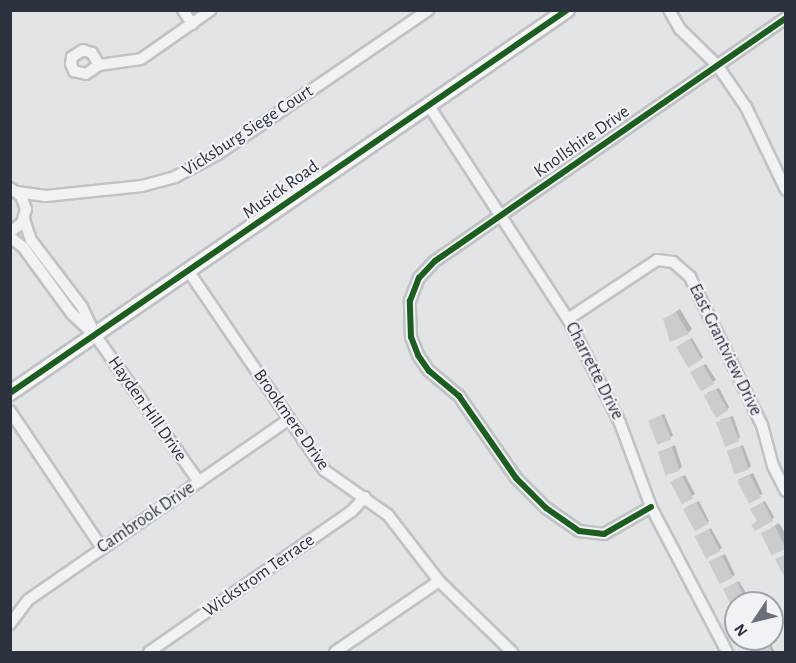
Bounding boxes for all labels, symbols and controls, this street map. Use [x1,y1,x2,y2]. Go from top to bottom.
street label: Vicksburg Siege Court [179,81,317,181]
street label: Knollshire Drive [530,101,634,183]
street label: Musick Road [239,156,323,224]
street label: East Grantview Drive [684,281,766,419]
street label: Charrette Drive [560,319,628,423]
street label: Hayden Hill Drive [103,352,191,466]
street label: Brookmere Drive [248,365,334,475]
street label: Cambrook Drive [93,477,199,559]
street label: Wickstrom Terrace [199,530,319,622]
north arrow [724,591,784,651]
text: N [731,621,751,639]

